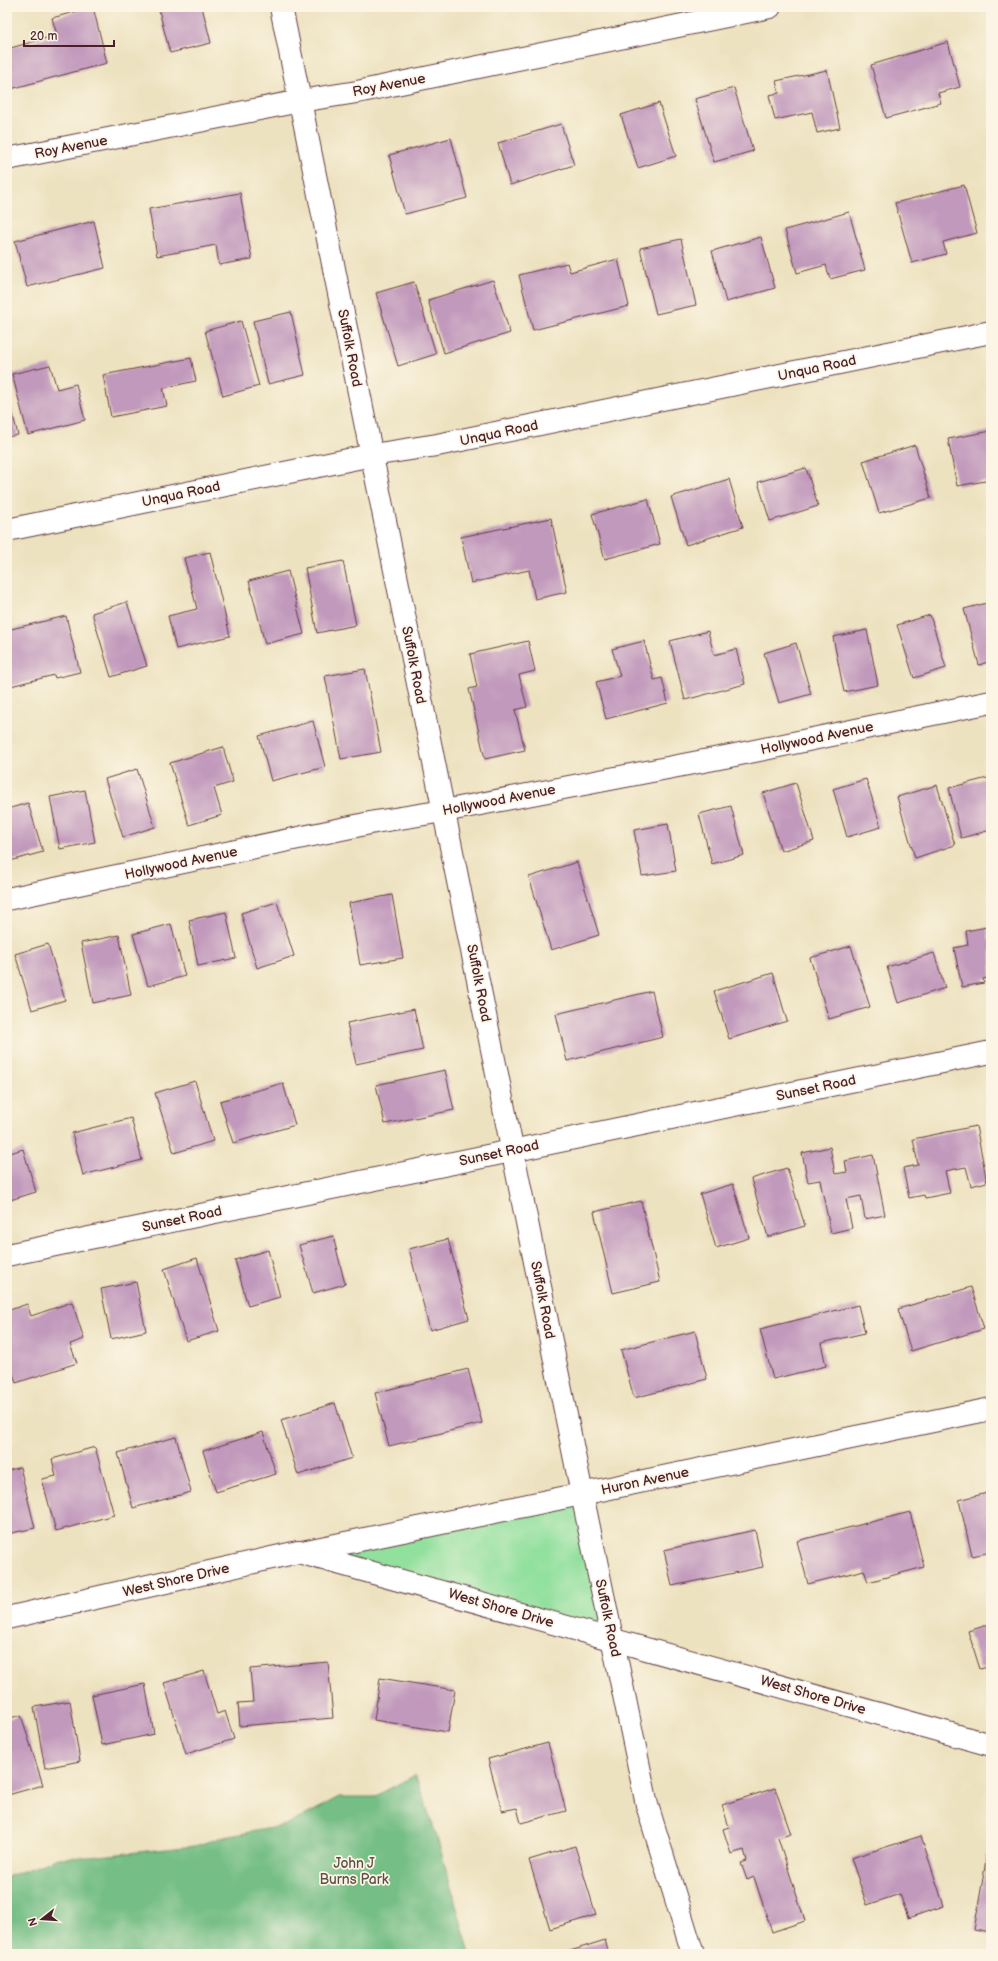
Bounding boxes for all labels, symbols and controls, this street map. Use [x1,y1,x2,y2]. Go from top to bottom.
scale bar [24,22,114,48]
text: 20 m [30,29,57,44]
street label: Roy Avenue [351,70,427,100]
street label: Roy Avenue [33,132,109,162]
street label: Suffolk Road [334,308,366,388]
street label: Unqua Road [776,351,858,385]
street label: Unqua Road [458,416,540,450]
street label: Unqua Road [140,477,222,511]
street label: Suffolk Road [398,625,430,705]
street label: Hollywood Avenue [759,718,875,758]
street label: Hollywood Avenue [441,781,557,819]
street label: Hollywood Avenue [123,843,239,883]
street label: Suffolk Road [463,943,495,1023]
street label: Sunset Road [774,1071,858,1105]
street label: Sunset Road [457,1136,541,1170]
street label: Sunset Road [140,1202,224,1236]
street label: Suffolk Road [527,1260,559,1340]
street label: Huron Avenue [599,1463,691,1499]
street label: West Shore Drive [121,1559,231,1601]
street label: Suffolk Road [591,1578,625,1658]
street label: West Shore Drive [446,1585,556,1631]
street label: West Shore Drive [758,1672,868,1718]
park label: John J Burns Park [319,1855,389,1888]
north arrow [22,1899,62,1939]
text: N [25,1916,40,1928]

